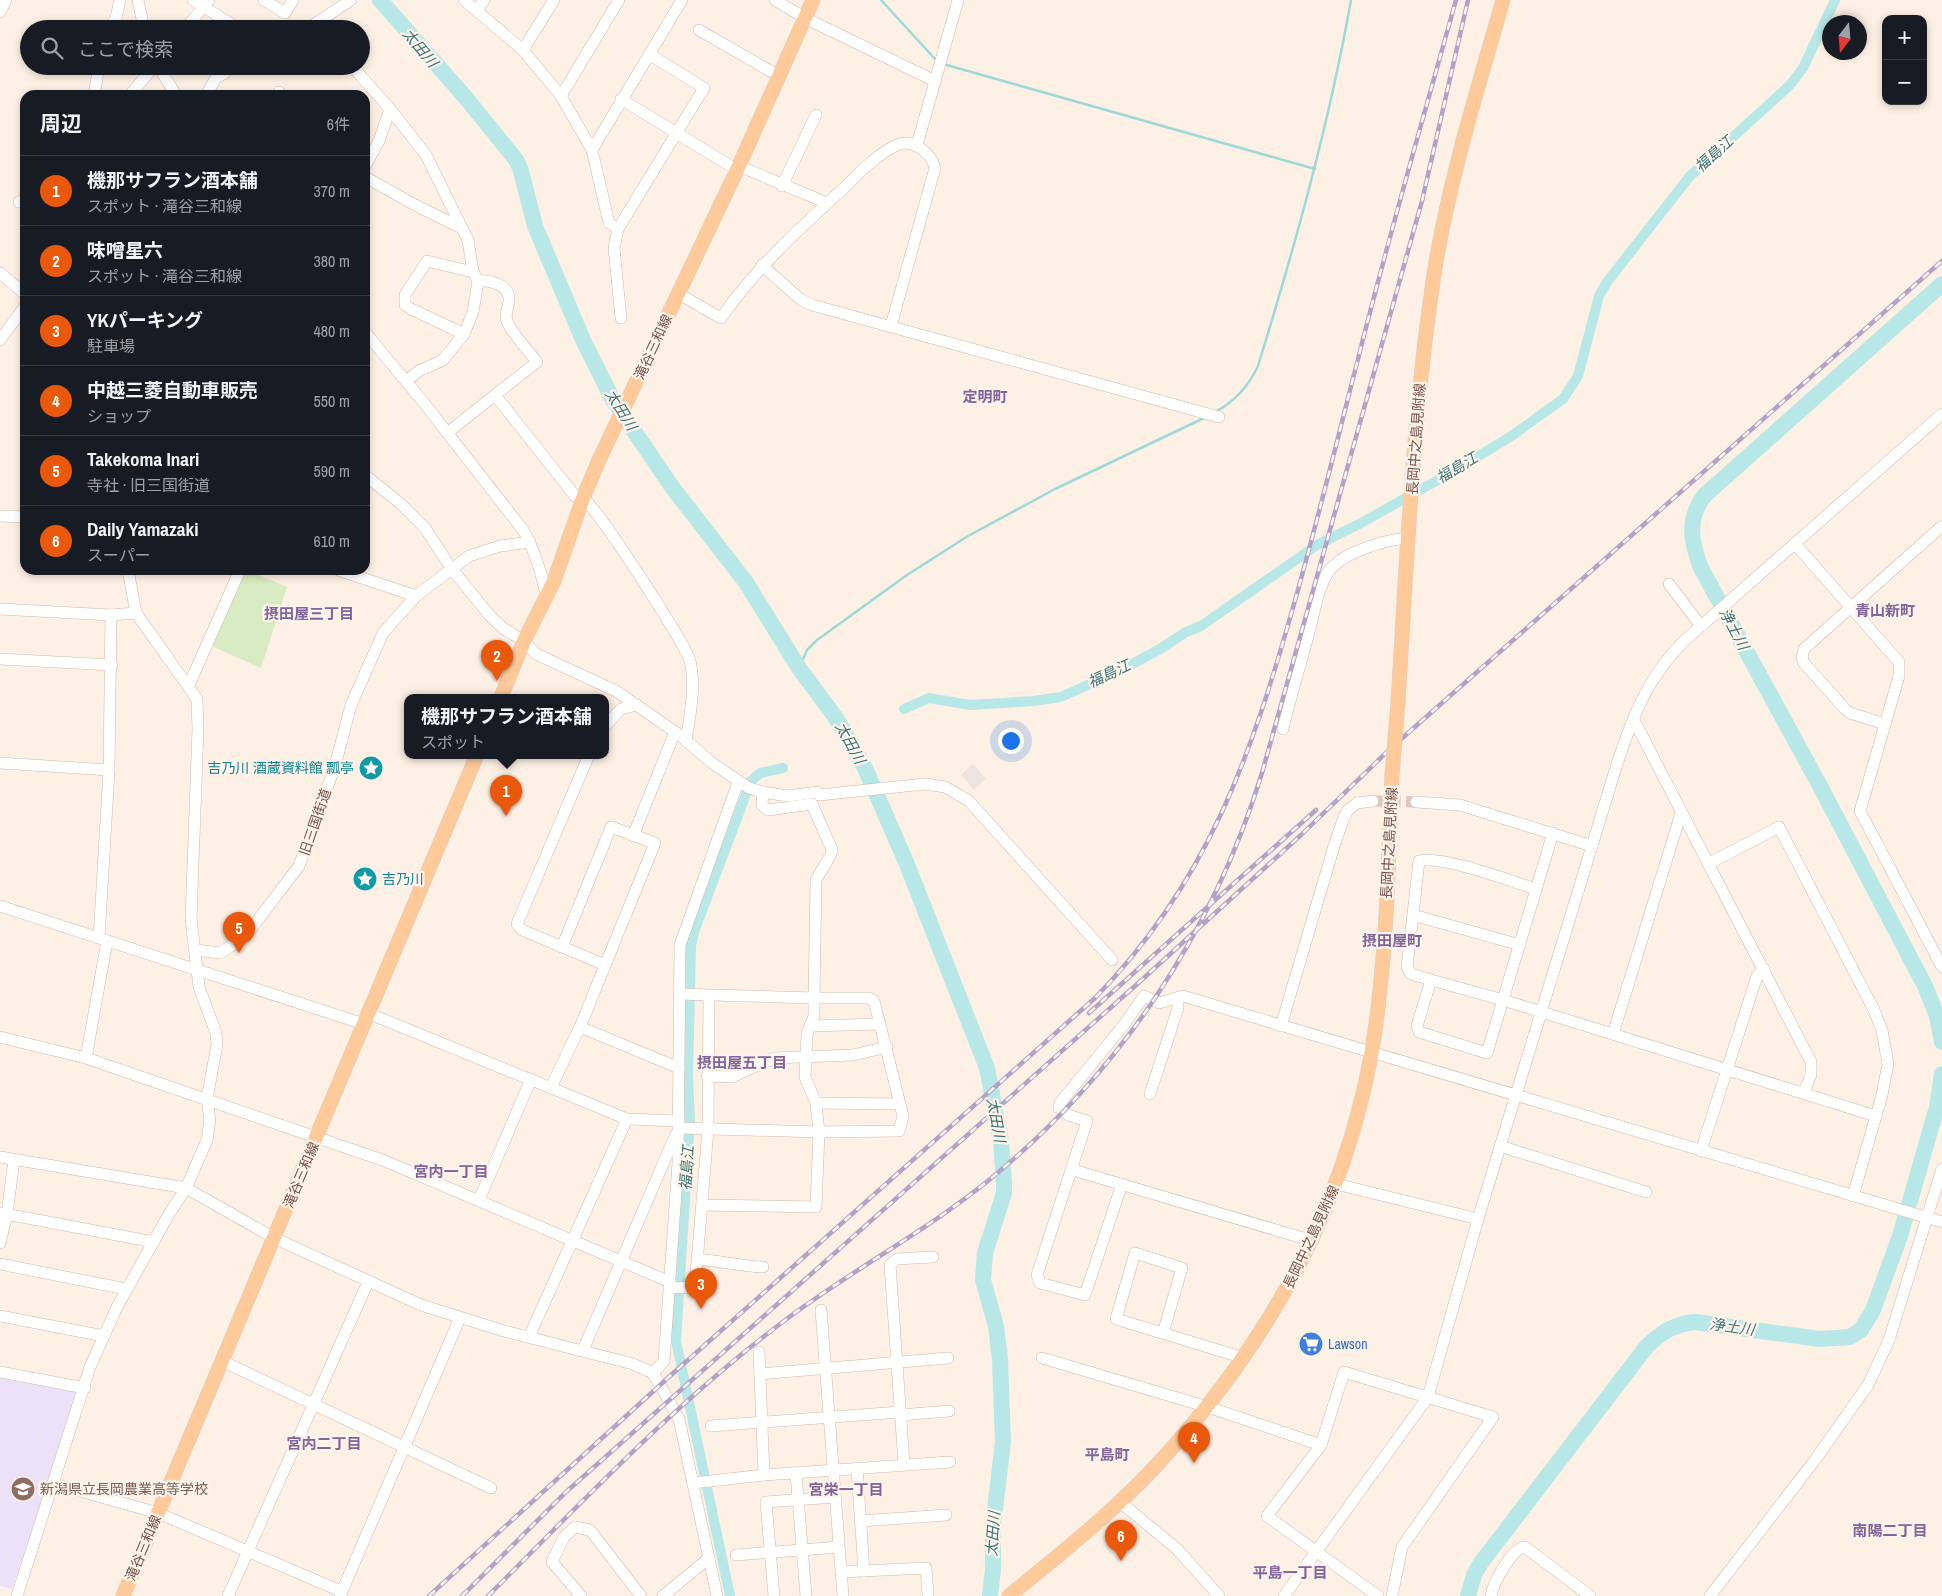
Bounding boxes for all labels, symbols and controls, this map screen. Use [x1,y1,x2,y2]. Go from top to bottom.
north arrow [1822,15,1867,60]
map controls [1882,15,1927,105]
button: + [1882,15,1927,60]
search box [20,20,370,75]
water label: 太田川 [398,24,444,73]
icon: search [38,34,66,62]
text: ここで検索 [78,36,173,62]
button: − [1882,60,1927,105]
text: 周辺 [40,109,82,138]
text: 6件 [327,113,350,135]
water label: 福島江 [1690,129,1739,176]
text: 機那サフラン酒本舗 [87,167,258,193]
text: 1 [52,180,60,202]
text: 370 m [314,180,350,202]
text: スポット · 滝谷三和線 [87,195,242,217]
text: 味噌星六 [87,237,163,263]
text: 2 [52,250,60,272]
text: 380 m [314,250,350,272]
text: スポット · 滝谷三和線 [87,265,242,287]
text: YKパーキング [87,307,203,333]
street label: 滝谷三和線 [630,311,676,383]
text: 3 [52,320,60,342]
text: 480 m [314,320,350,342]
text: 駐車場 [87,335,135,357]
text: 中越三菱自動車販売 [87,377,258,403]
street label: 長岡中之島見附線 [1403,383,1429,495]
water label: 太田川 [601,385,643,436]
district label: 定明町 [962,386,1008,407]
text: 4 [52,390,60,412]
text: 550 m [314,390,350,412]
text: ショップ [87,405,151,427]
text: Takekoma Inari [87,446,199,472]
water label: 福島江 [1432,446,1483,488]
text: 5 [52,460,60,482]
text: 590 m [314,460,350,482]
text: 寺社 · 旧三国街道 [87,474,210,496]
text: Daily Yamazaki [87,516,198,542]
text: 6 [52,530,60,552]
text: 610 m [314,530,350,552]
text: スーパー [87,544,151,566]
district label: 青山新町 [1855,600,1915,621]
district label: 摂田屋三丁目 [264,603,354,624]
water label: 浄土川 [1715,604,1755,655]
pin: 2 [481,640,513,681]
water label: 福島江 [1084,654,1135,693]
popup [404,694,609,759]
text: 機那サフラン酒本舗 [421,703,592,729]
water label: 太田川 [830,718,871,769]
your location [998,728,1024,754]
text: スポット [421,731,485,753]
place icon: 吉乃川 酒蔵資料館 瓢亭 [358,755,384,781]
place label: 吉乃川 酒蔵資料館 瓢亭 [208,759,354,777]
pin: 1 [490,775,522,816]
street label: 旧三国街道 [295,786,335,858]
street label: 長岡中之島見附線 [1377,787,1401,899]
place icon: 吉乃川 [352,866,378,892]
place label: 吉乃川 [382,870,424,888]
pin: 5 [223,912,255,953]
district label: 摂田屋町 [1362,930,1422,951]
district label: 摂田屋五丁目 [697,1052,787,1073]
water label: 太田川 [982,1096,1011,1146]
street label: 滝谷三和線 [279,1139,323,1211]
water label: 福島江 [674,1143,699,1191]
district label: 宮内一丁目 [413,1161,489,1182]
street label: 長岡中之島見附線 [1279,1182,1343,1292]
pin: 3 [685,1268,717,1309]
water label: 浄土川 [1708,1313,1758,1340]
supermarket icon: Lawson [1298,1331,1324,1357]
place label: Lawson [1328,1335,1368,1353]
pin: 4 [1178,1422,1210,1463]
district label: 宮内二丁目 [286,1433,362,1454]
district label: 平島町 [1084,1444,1130,1465]
school or university icon: 新潟県立長岡農業高等学校 [10,1476,36,1502]
district label: 宮栄一丁目 [808,1479,884,1500]
place label: 新潟県立長岡農業高等学校 [40,1480,208,1498]
water label: 太田川 [980,1509,1005,1557]
street label: 滝谷三和線 [121,1512,165,1584]
pin: 6 [1105,1520,1137,1561]
district label: 南陽二丁目 [1852,1520,1928,1541]
district label: 平島一丁目 [1252,1562,1328,1583]

